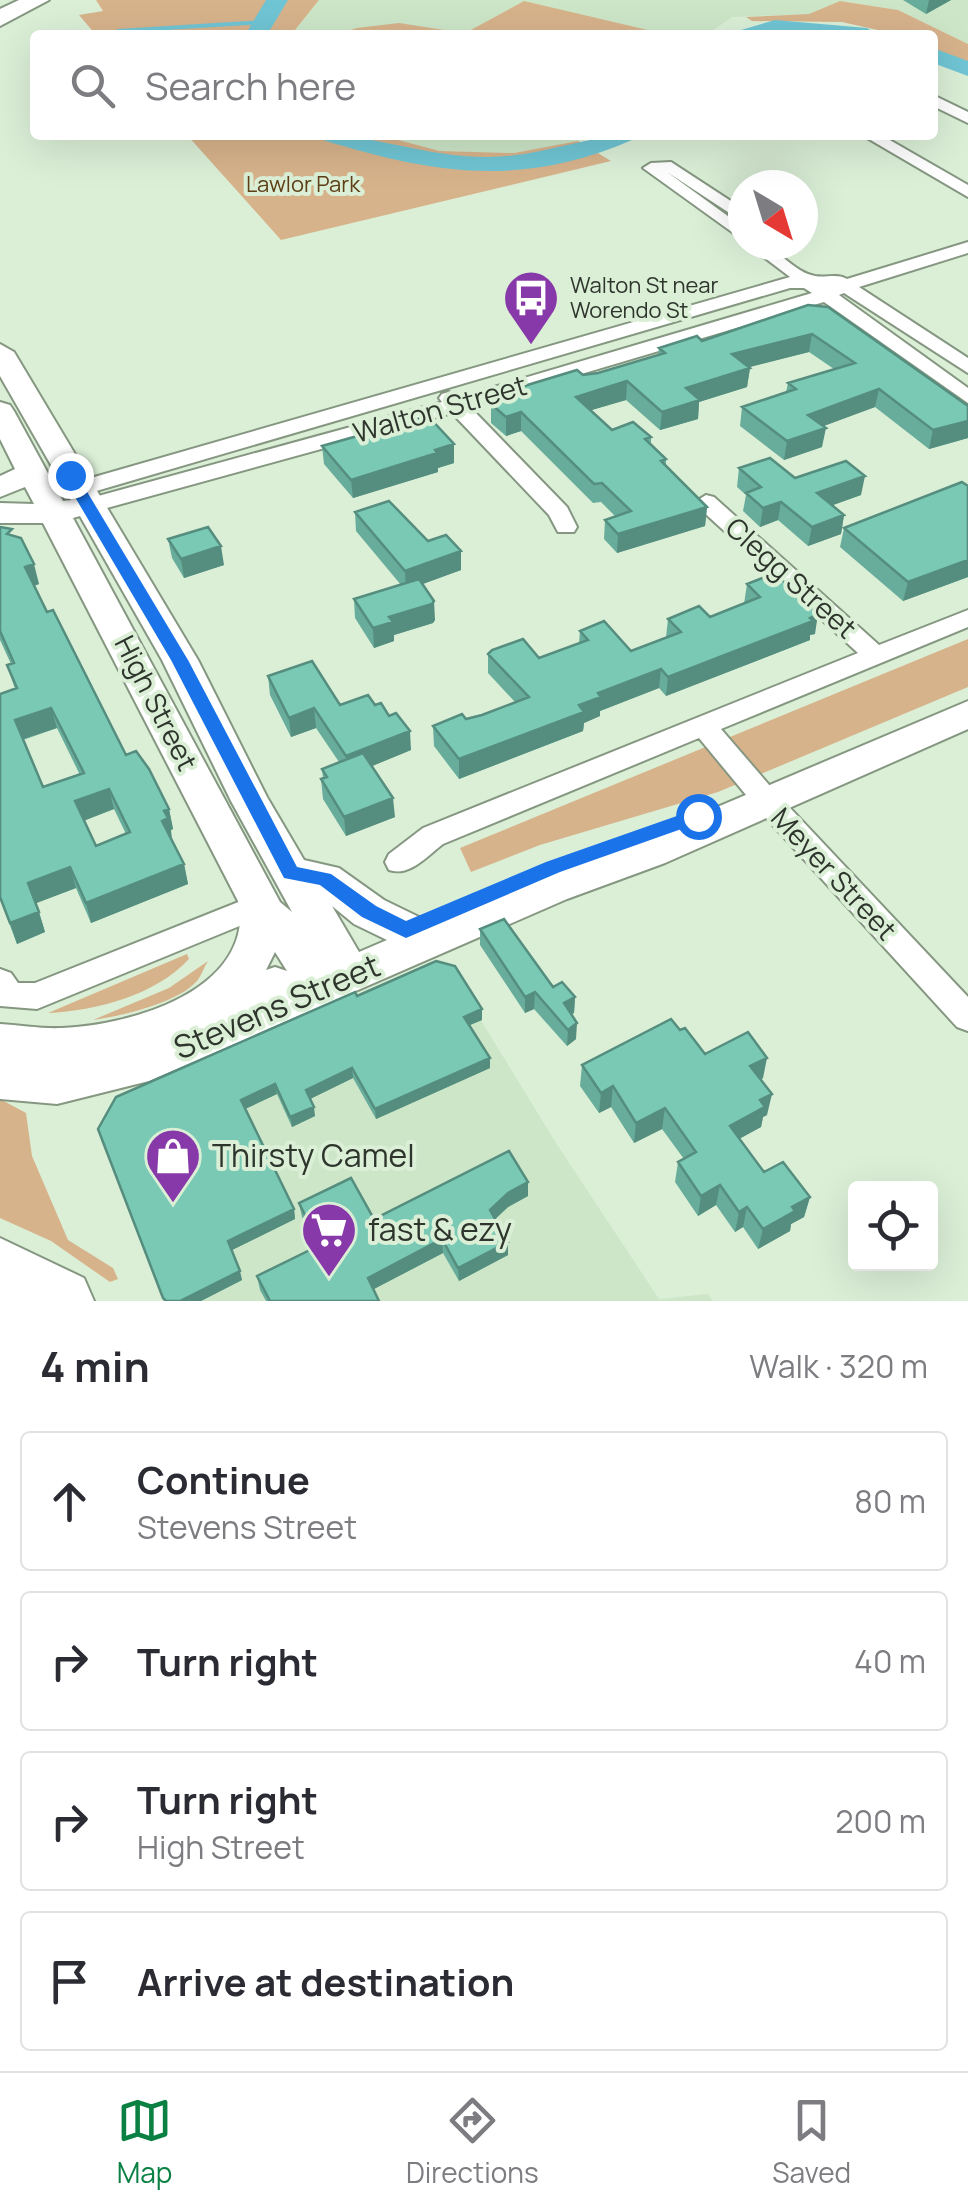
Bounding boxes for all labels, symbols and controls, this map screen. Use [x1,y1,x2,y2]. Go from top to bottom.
search box [30,30,938,140]
icon: search [65,58,120,113]
text: Search here [145,59,356,111]
park label: Lawlor Park [246,169,361,199]
north arrow [728,170,818,260]
bus stop icon: Walton St near Worendo St [501,268,561,347]
place label: Walton St near Worendo St [570,270,718,325]
street label: Walton Street [349,365,531,451]
route end [48,453,94,499]
street label: Clegg Street [718,508,865,646]
street label: High Street [107,629,207,777]
route start [676,794,722,840]
street label: Meyer Street [763,799,906,948]
street label: Stevens Street [167,943,386,1069]
shop icon: Thirsty Camel [143,1126,203,1205]
place label: Thirsty Camel [212,1133,415,1177]
map controls [848,1181,938,1271]
button: locate [848,1181,938,1271]
supermarket icon: fast & ezy [299,1200,359,1279]
place label: fast & ezy [368,1207,512,1251]
text: 4 min [40,1337,150,1395]
text: Walk · 320 m [749,1344,928,1388]
text: Continue [137,1453,310,1505]
icon: ahead [42,1474,97,1529]
text: 80 m [854,1479,926,1523]
text: Stevens Street [137,1505,357,1549]
icon: right [42,1634,97,1689]
text: Turn right [137,1635,318,1687]
text: 40 m [854,1639,926,1683]
text: Turn right [137,1773,318,1825]
icon: right [42,1794,97,1849]
text: 200 m [835,1799,926,1843]
text: High Street [137,1825,305,1869]
icon: arrive [42,1954,97,2009]
text: Arrive at destination [137,1955,514,2007]
tab: Map [117,2093,172,2191]
tab: Directions [406,2093,539,2191]
tab: Saved [772,2093,851,2191]

